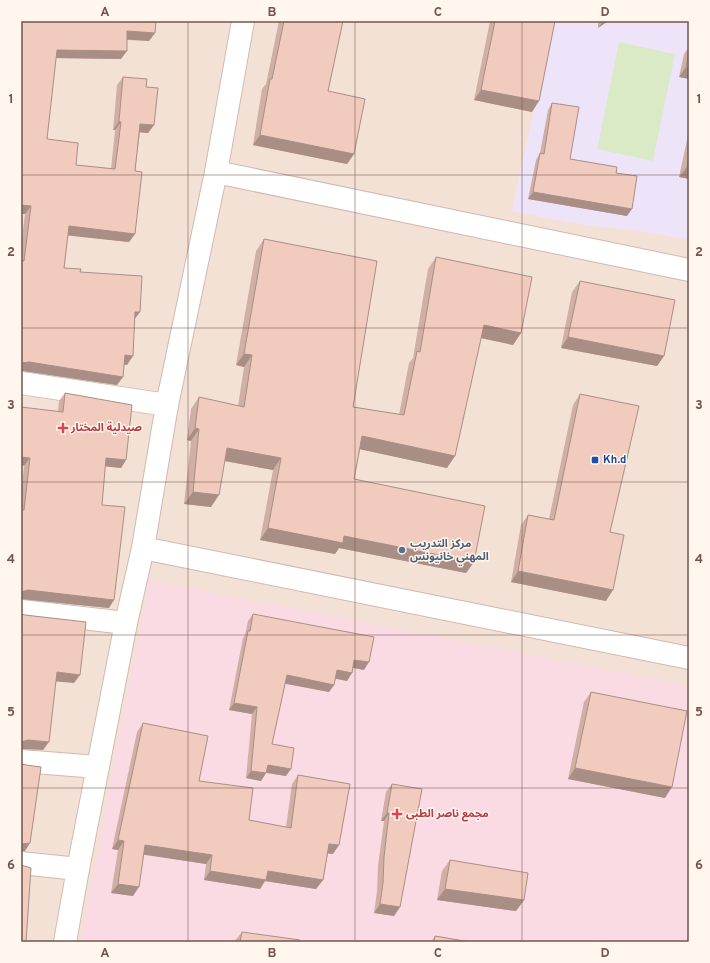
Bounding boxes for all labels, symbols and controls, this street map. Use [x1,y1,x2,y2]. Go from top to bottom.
text: A [100,5,110,21]
text: B [268,5,277,21]
text: C [434,5,442,21]
text: D [600,5,610,21]
text: 1 [8,92,14,108]
text: 1 [696,92,702,108]
text: 2 [7,245,15,261]
text: 2 [695,245,703,261]
text: 3 [7,398,15,414]
text: 3 [695,398,703,414]
place label: صيدلية المختار [70,421,142,435]
marker: صيدلية المختار [58,423,68,433]
place label: Kh.d [603,453,626,467]
marker: Kh.d [590,455,600,465]
place label: مركز التدريب المهني خانيونس [410,537,489,566]
marker: مركز التدريب المهني خانيونس [397,545,407,555]
text: 4 [7,552,15,568]
text: 4 [695,552,703,568]
text: 5 [7,705,15,721]
text: 5 [695,705,703,721]
place label: مجمع ناصر الطبى [406,807,489,822]
marker: مجمع ناصر الطبى [391,808,403,820]
text: 6 [7,858,15,874]
text: 6 [695,858,703,874]
text: A [100,946,110,962]
text: B [268,946,277,962]
text: C [434,946,442,962]
text: D [600,946,610,962]

